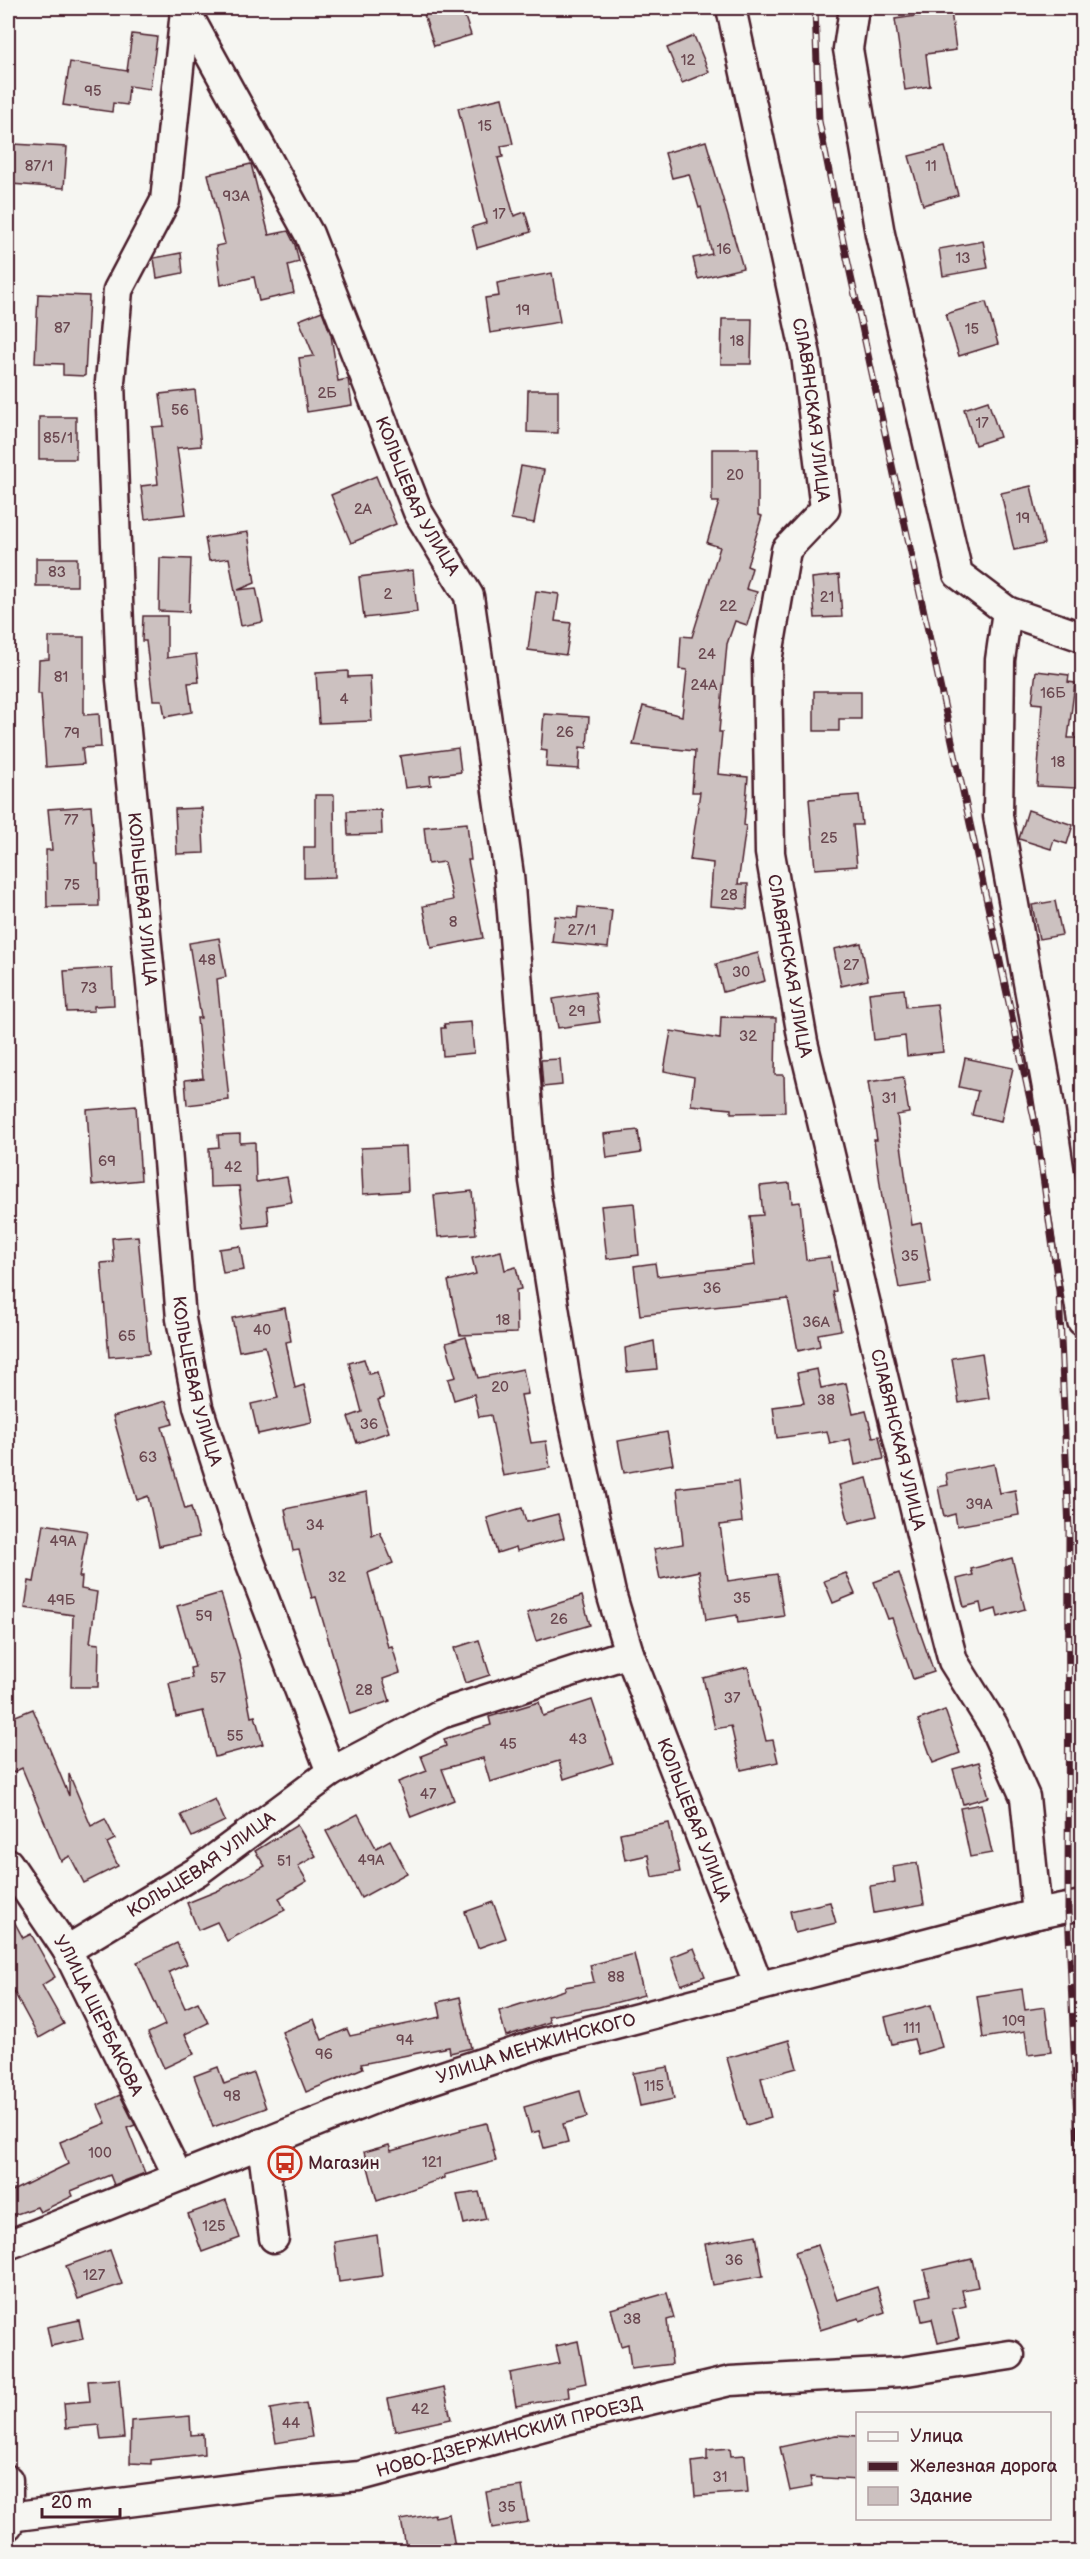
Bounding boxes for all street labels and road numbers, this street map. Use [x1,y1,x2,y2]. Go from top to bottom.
street label: СЛАВЯНСКАЯ УЛИЦА [787,316,834,503]
street label: КОЛЬЦЕВАЯ УЛИЦА [371,414,464,579]
street label: КОЛЬЦЕВАЯ УЛИЦА [123,811,161,986]
street label: СЛАВЯНСКАЯ УЛИЦА [763,873,816,1060]
street label: КОЛЬЦЕВАЯ УЛИЦА [168,1295,226,1469]
street label: СЛАВЯНСКАЯ УЛИЦА [866,1347,930,1532]
street label: КОЛЬЦЕВАЯ УЛИЦА [652,1735,735,1905]
street label: КОЛЬЦЕВАЯ УЛИЦА [124,1807,279,1922]
street label: УЛИЦА ЩЕРБАКОВА [49,1932,147,2100]
street label: УЛИЦА МЕНЖИНСКОГО [434,2009,638,2088]
street label: НОВО-ДЗЕРЖИНСКИЙ ПРОЕЗД [374,2392,645,2482]

